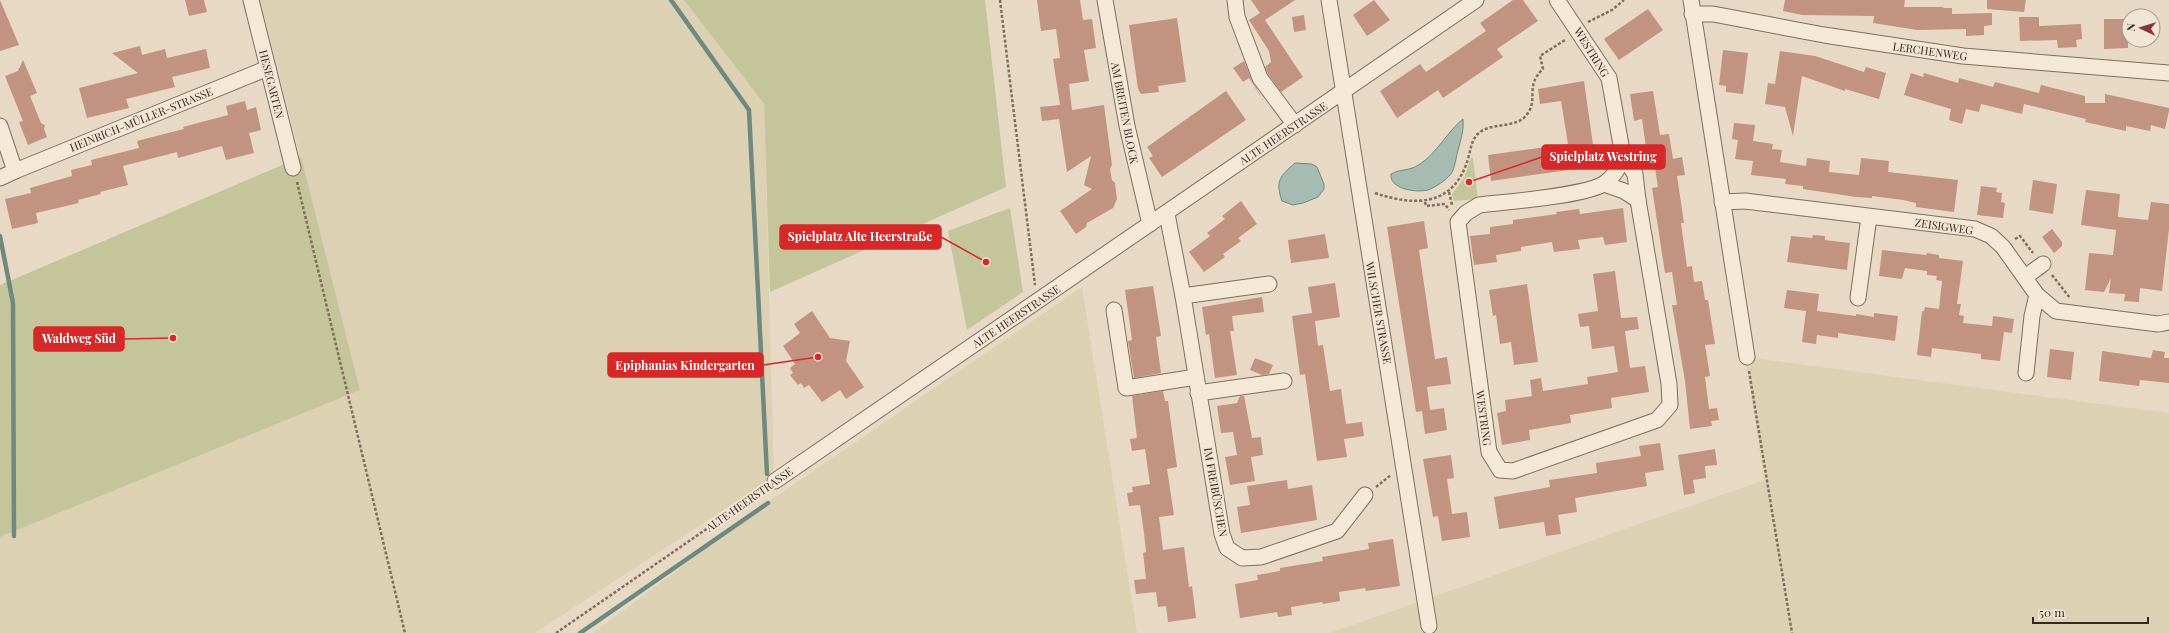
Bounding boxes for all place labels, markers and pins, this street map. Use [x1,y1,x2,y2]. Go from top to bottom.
callout: Spielplatz Westring [1542,145,1665,169]
callout: Spielplatz Alte Heerstraße [780,225,941,249]
callout: Waldweg Süd [34,327,124,351]
callout: Epiphanias Kindergarten [608,353,763,377]

